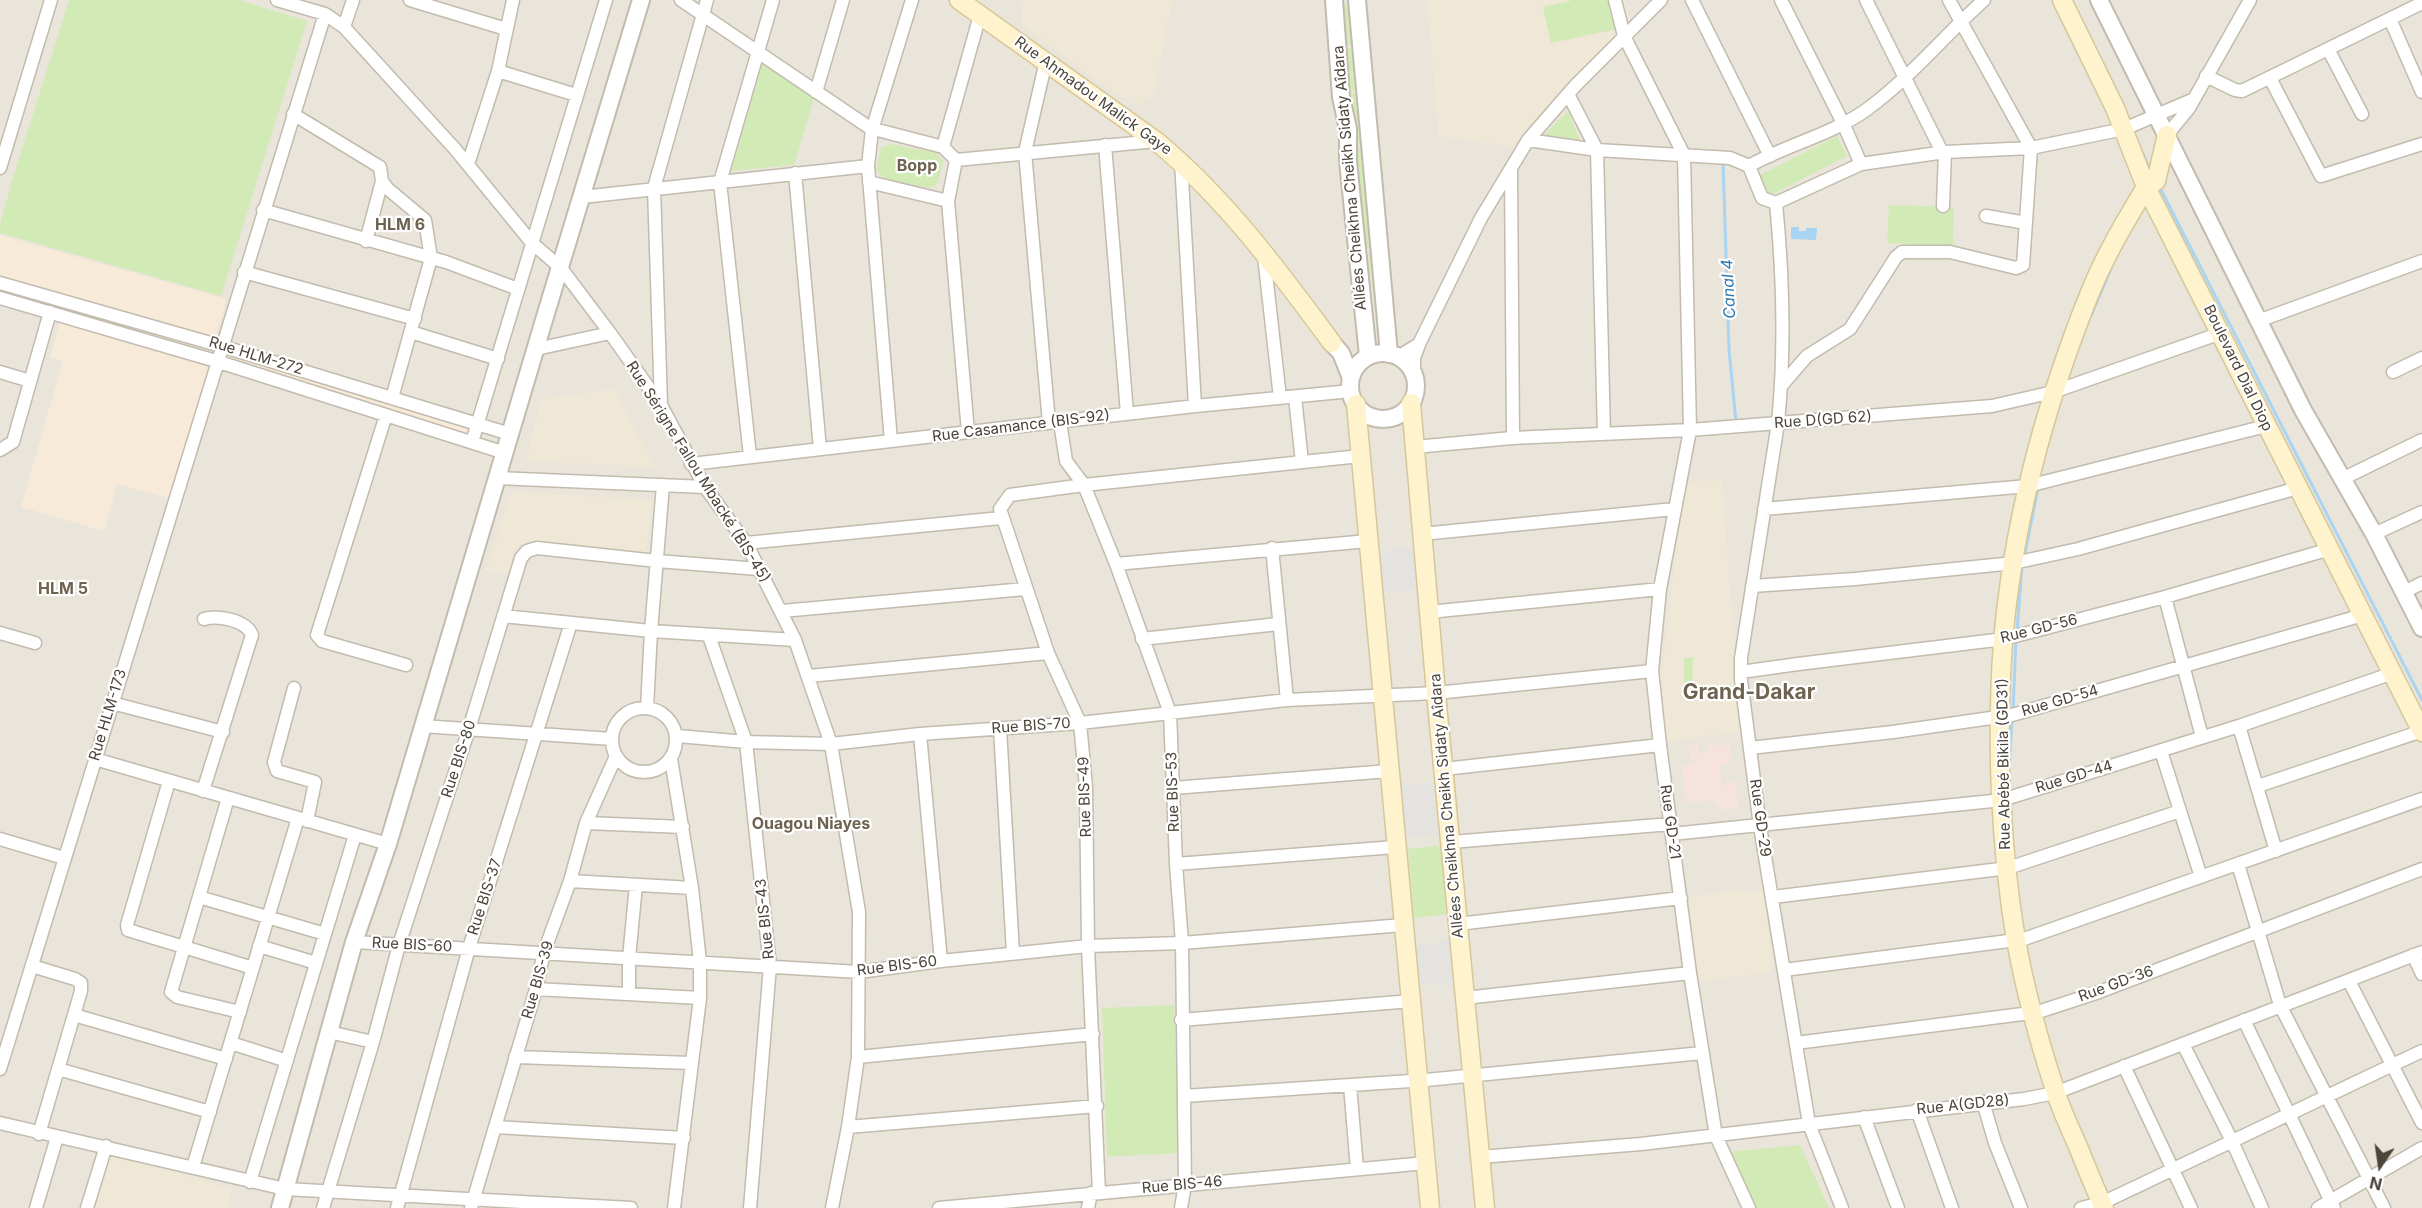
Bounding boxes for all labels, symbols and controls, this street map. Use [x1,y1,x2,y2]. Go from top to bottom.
street label: Rue Ahmadou Malick Gaye [1011,33,1175,159]
street label: Allées Cheikhna Cheikh Sidaty Aîdara [1329,45,1371,311]
district label: Bopp [897,156,937,176]
district label: HLM 6 [375,215,425,235]
water label: Canal 4 [1718,259,1740,319]
street label: Boulevard Dial Diop [2200,302,2276,434]
street label: Rue HLM-272 [207,333,305,379]
street label: Rue Sérigne Fallou Mbacké (BIS-45) [622,358,774,586]
street label: Rue Casamance (BIS-92) [931,406,1111,446]
street label: Rue D(GD 62) [1774,408,1872,432]
district label: HLM 5 [38,579,88,599]
street label: Rue GD-56 [1999,611,2079,647]
street label: Rue HLM-173 [85,667,131,763]
street label: Allées Cheikhna Cheikh Sidaty Aîdara [1426,673,1468,939]
street label: Rue Abébé Bikila (GD31) [1994,678,2014,850]
district label: Grand-Dakar [1683,680,1815,706]
street label: Rue GD-54 [2019,681,2101,721]
street label: Rue BIS-70 [991,714,1071,738]
street label: Rue BIS-80 [438,718,480,800]
street label: Rue BIS-53 [1163,752,1183,832]
street label: Rue BIS-49 [1075,756,1095,838]
street label: Rue GD-44 [2033,757,2115,797]
street label: Rue GD-29 [1746,778,1774,858]
street label: Rue GD-21 [1656,784,1684,860]
district label: Ouagou Niayes [752,814,870,834]
street label: Rue BIS-37 [464,856,506,938]
street label: Rue BIS-43 [752,878,778,960]
street label: Rue BIS-60 [371,934,453,956]
street label: Rue BIS-39 [518,939,558,1021]
street label: Rue BIS-60 [856,952,938,980]
street label: Rue GD-36 [2076,962,2156,1006]
street label: Rue A(GD28) [1916,1091,2010,1119]
north arrow [2350,1136,2410,1196]
text: N [2368,1172,2384,1195]
street label: Rue BIS-46 [1141,1173,1223,1197]

